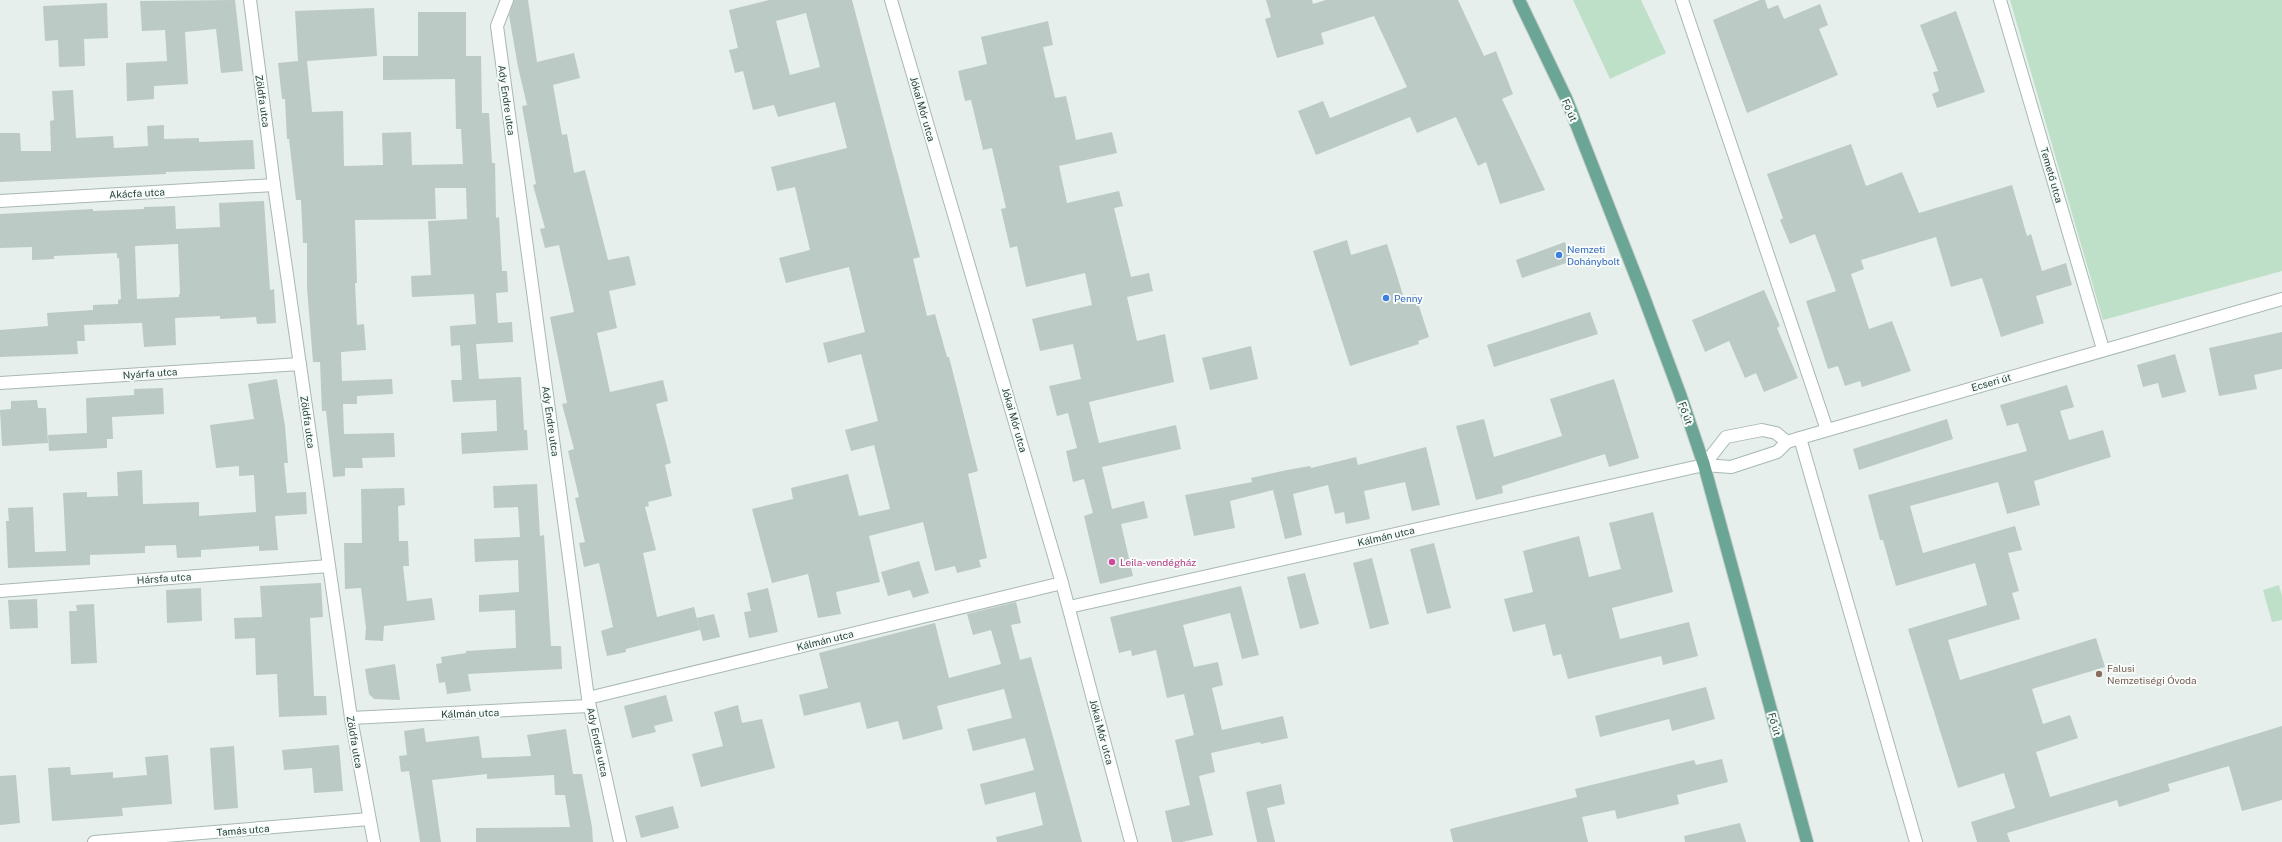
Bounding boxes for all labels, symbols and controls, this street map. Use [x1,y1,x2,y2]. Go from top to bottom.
street label: Ady Endre utca [496,64,518,136]
street label: Zöldfa utca [253,74,273,128]
street label: Jókai Mór utca [908,75,938,143]
street label: Fő út [1560,97,1580,123]
street label: Temető utca [2038,146,2066,204]
street label: Akácfa utca [109,186,165,200]
place label: Nemzeti Dohánybolt [1567,243,1620,267]
marker: Nemzeti Dohánybolt [1554,250,1564,260]
place label: Penny [1394,292,1423,304]
marker: Penny [1381,293,1391,303]
street label: Nyárfa utca [122,365,178,381]
street label: Ecseri út [1970,371,2012,393]
street label: Ady Endre utca [540,385,562,457]
street label: Jókai Mór utca [1000,386,1030,454]
street label: Zöldfa utca [298,395,318,449]
street label: Fő út [1676,400,1696,426]
street label: Kálmán utca [1356,524,1416,548]
place label: Leila-vendégház [1120,556,1196,568]
marker: Leila-vendégház [1107,557,1117,567]
street label: Hársfa utca [136,570,192,586]
street label: Kálmán utca [795,627,855,653]
place label: Falusi Nemzetiségi Óvoda [2107,662,2197,686]
marker: Falusi Nemzetiségi Óvoda [2094,669,2104,679]
street label: Jókai Mór utca [1088,698,1116,766]
street label: Kálmán utca [441,706,499,720]
street label: Ady Endre utca [585,706,611,778]
street label: Fő út [1766,711,1784,737]
street label: Zöldfa utca [344,715,366,769]
street label: Tamás utca [216,822,270,838]

